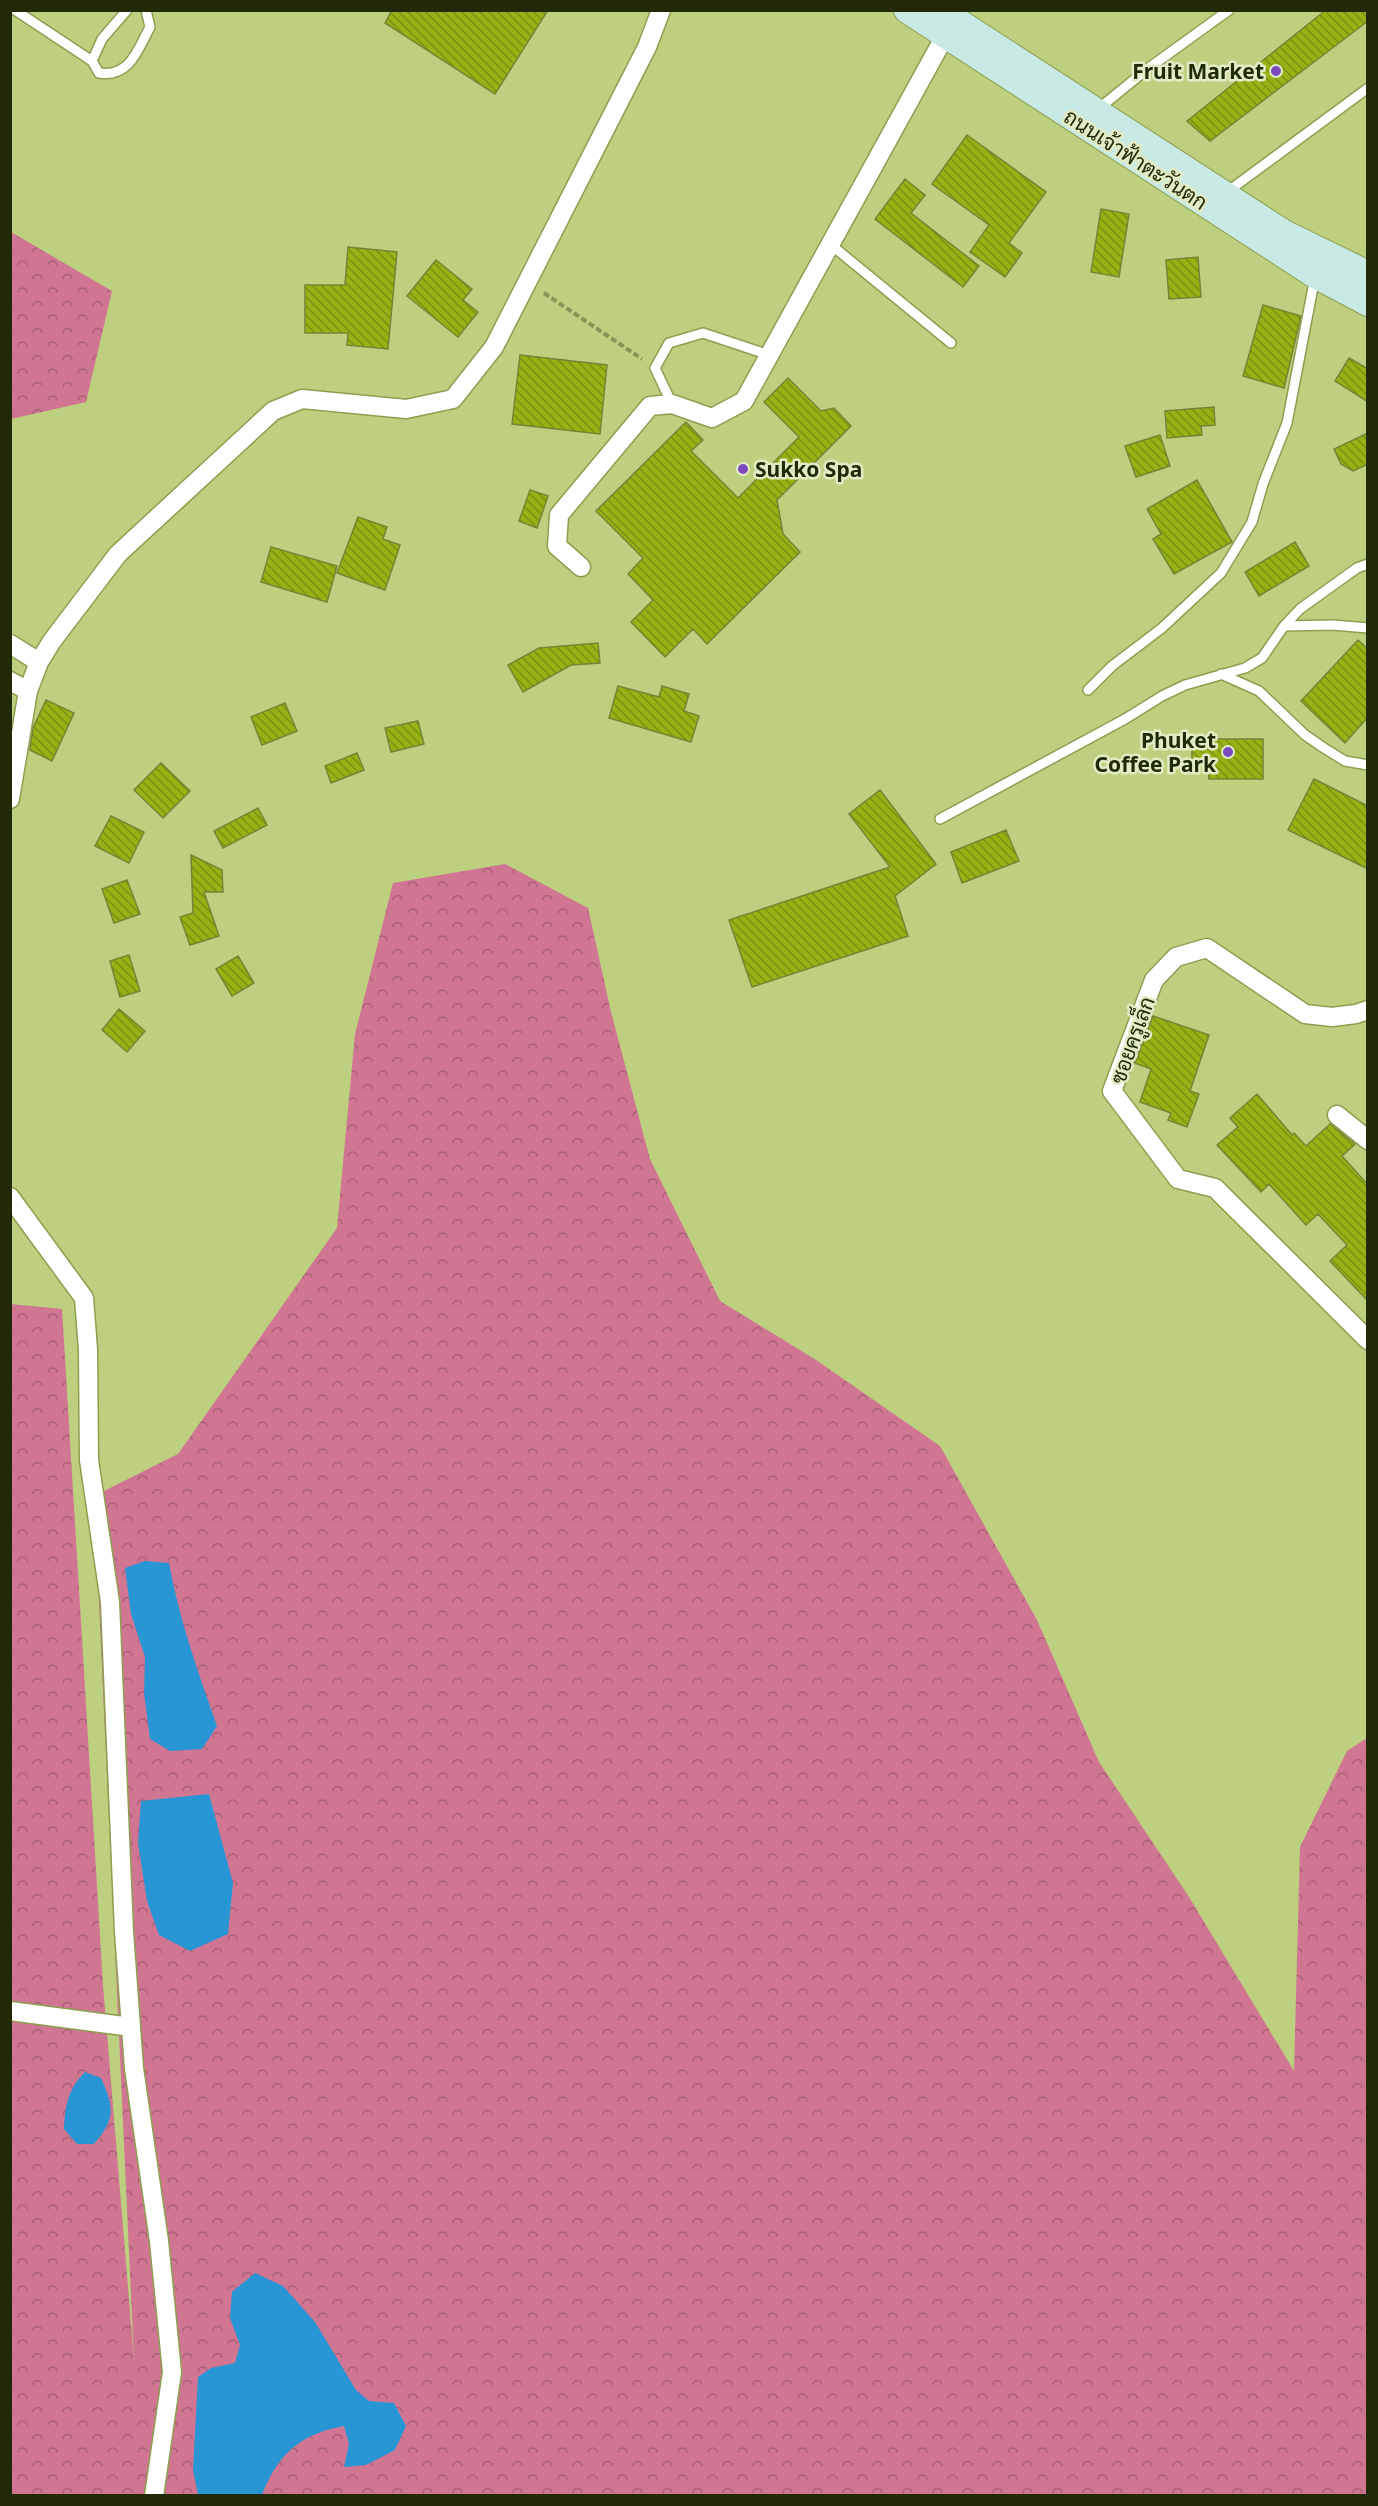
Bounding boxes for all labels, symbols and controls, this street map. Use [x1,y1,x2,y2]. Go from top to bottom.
place label: Fruit Market [1132,57,1264,85]
marker: Fruit Market [1269,64,1283,78]
street label: ถนนเจ้าฟ้าตะวันตก [1059,102,1213,216]
place label: Sukko Spa [755,455,862,483]
marker: Sukko Spa [736,462,750,476]
place label: Phuket Coffee Park [1095,726,1217,778]
marker: Phuket Coffee Park [1221,745,1235,759]
street label: ซอยครูเล็ก [1103,993,1163,1088]

